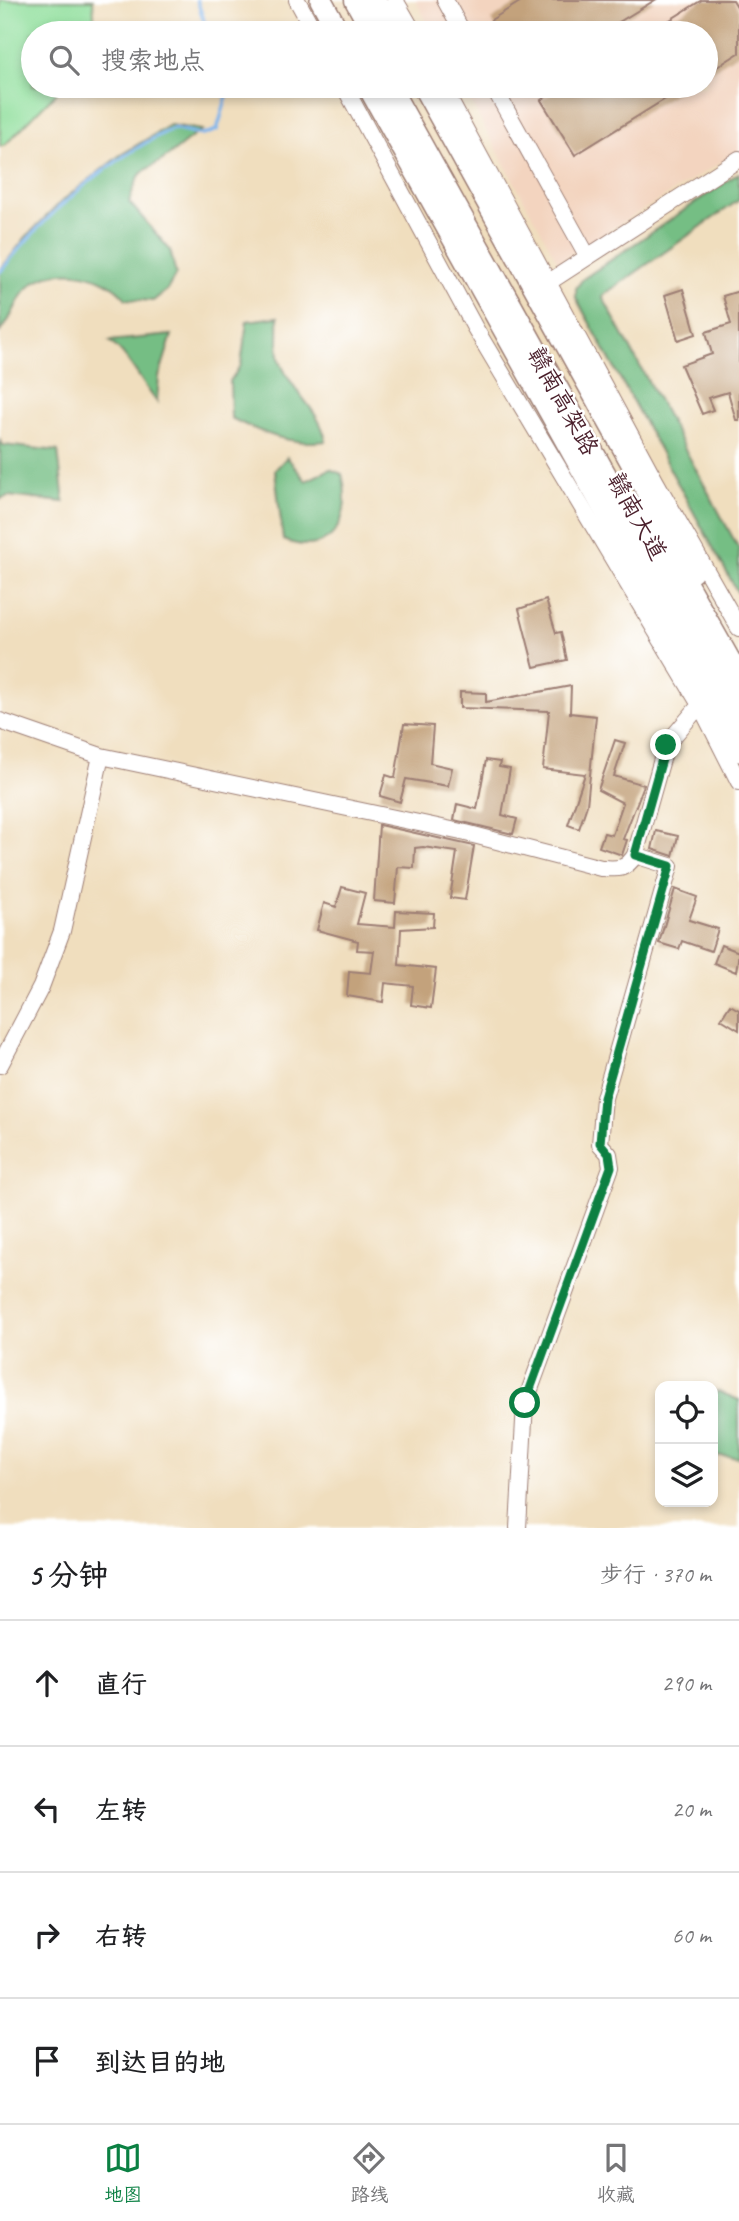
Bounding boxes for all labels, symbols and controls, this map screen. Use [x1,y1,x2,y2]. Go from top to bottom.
search box [21,21,718,98]
icon: search [45,41,83,79]
text: 搜索地点 [101,44,205,77]
street label: 赣南高架路 [521,341,605,461]
street label: 赣南大道 [601,467,673,565]
route end [650,729,681,760]
map controls [655,1381,718,1507]
button: locate [655,1381,718,1444]
route start [509,1387,540,1418]
button: layers [655,1444,718,1507]
text: 5 分钟 [28,1556,108,1594]
text: 步行 · 370 m [600,1560,711,1589]
icon: ahead [28,1664,66,1702]
text: 直行 [95,1668,147,1701]
text: 290 m [662,1669,711,1698]
icon: left [28,1790,66,1828]
text: 左转 [95,1794,147,1827]
text: 20 m [672,1795,711,1824]
icon: right [28,1916,66,1954]
text: 右转 [95,1920,147,1953]
text: 60 m [672,1921,711,1950]
icon: arrive [28,2042,66,2080]
text: 到达目的地 [95,2046,225,2079]
tab: 地图 [104,2139,142,2207]
tab: 路线 [350,2139,389,2207]
tab: 收藏 [597,2139,635,2207]

